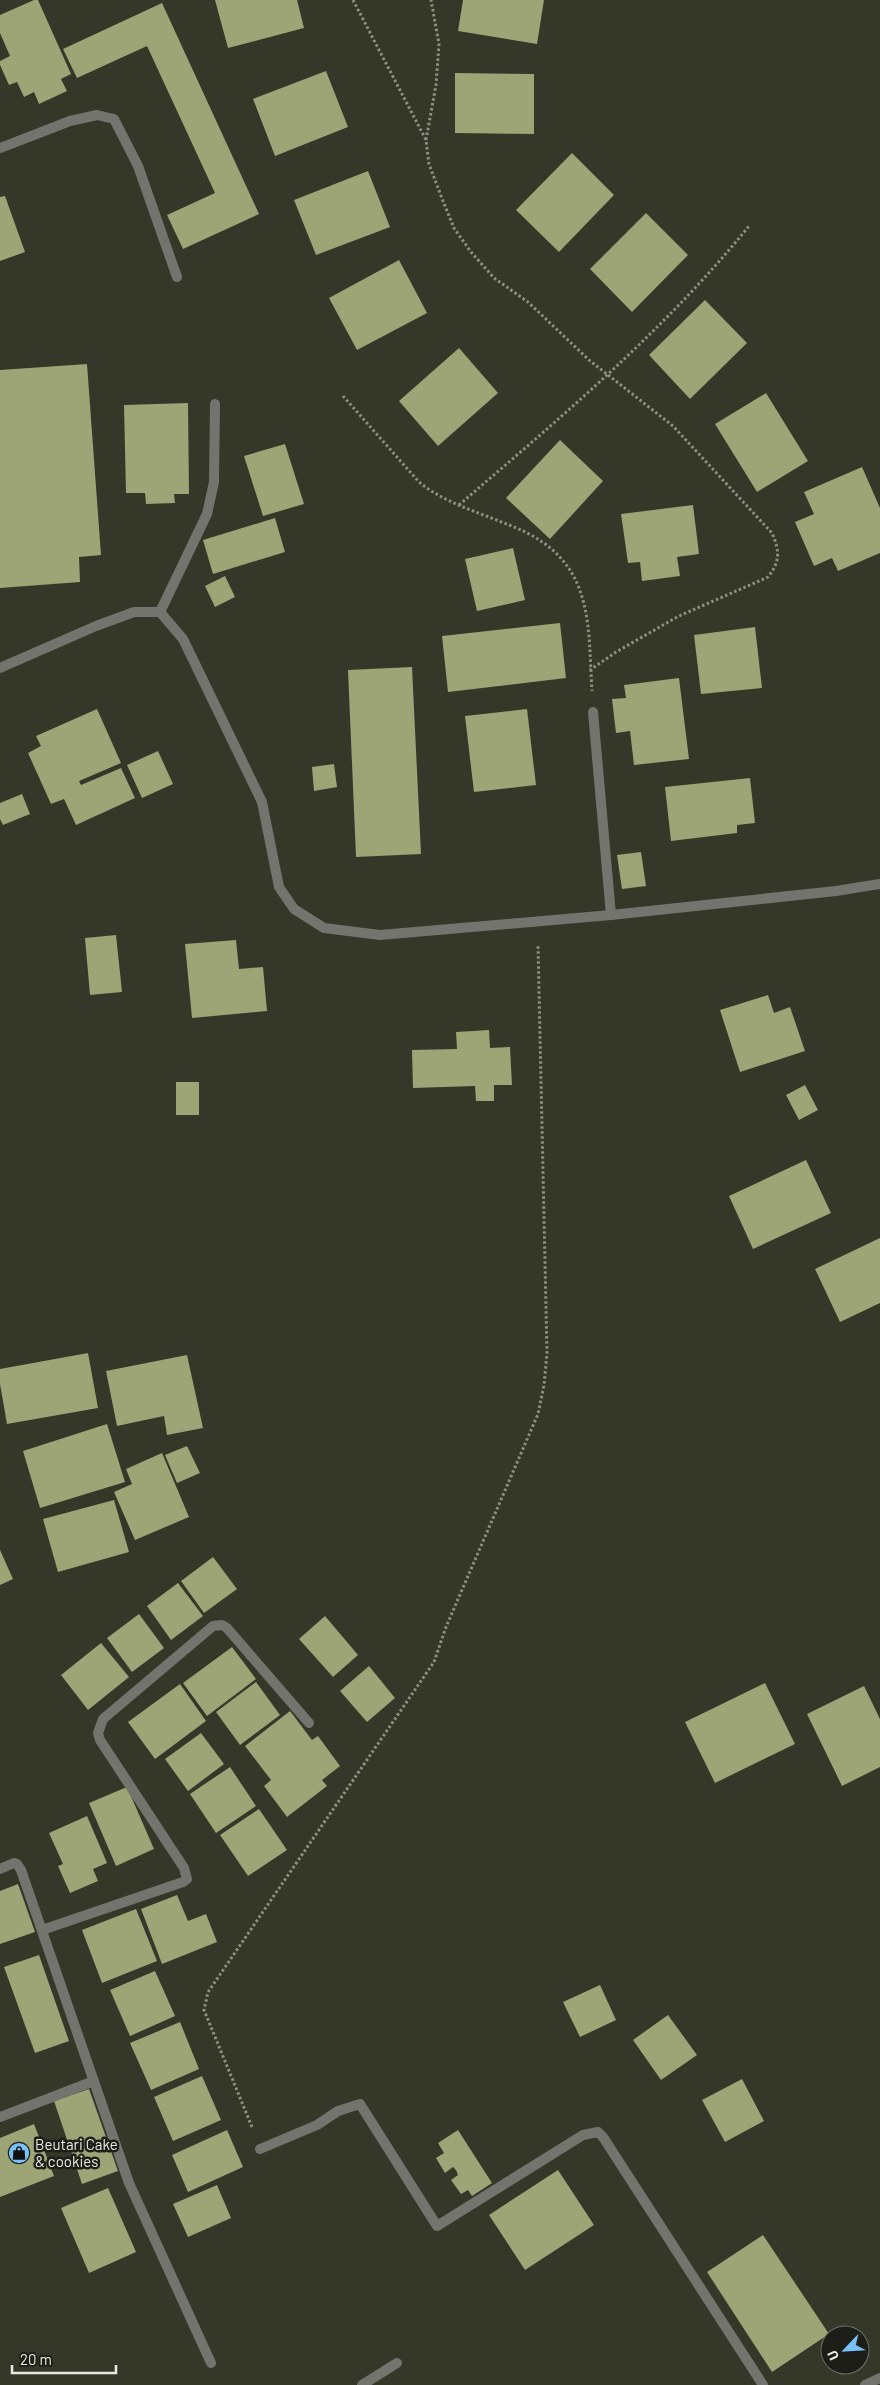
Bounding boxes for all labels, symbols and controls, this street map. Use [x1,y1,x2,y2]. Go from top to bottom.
place label: Beutari Cake & cookies [35,2135,118,2170]
shop icon: Beutari Cake & cookies [7,2141,31,2165]
north arrow [820,2325,870,2375]
scale bar [12,2342,116,2374]
text: U [823,2348,842,2363]
text: 20 m [20,2350,52,2368]

